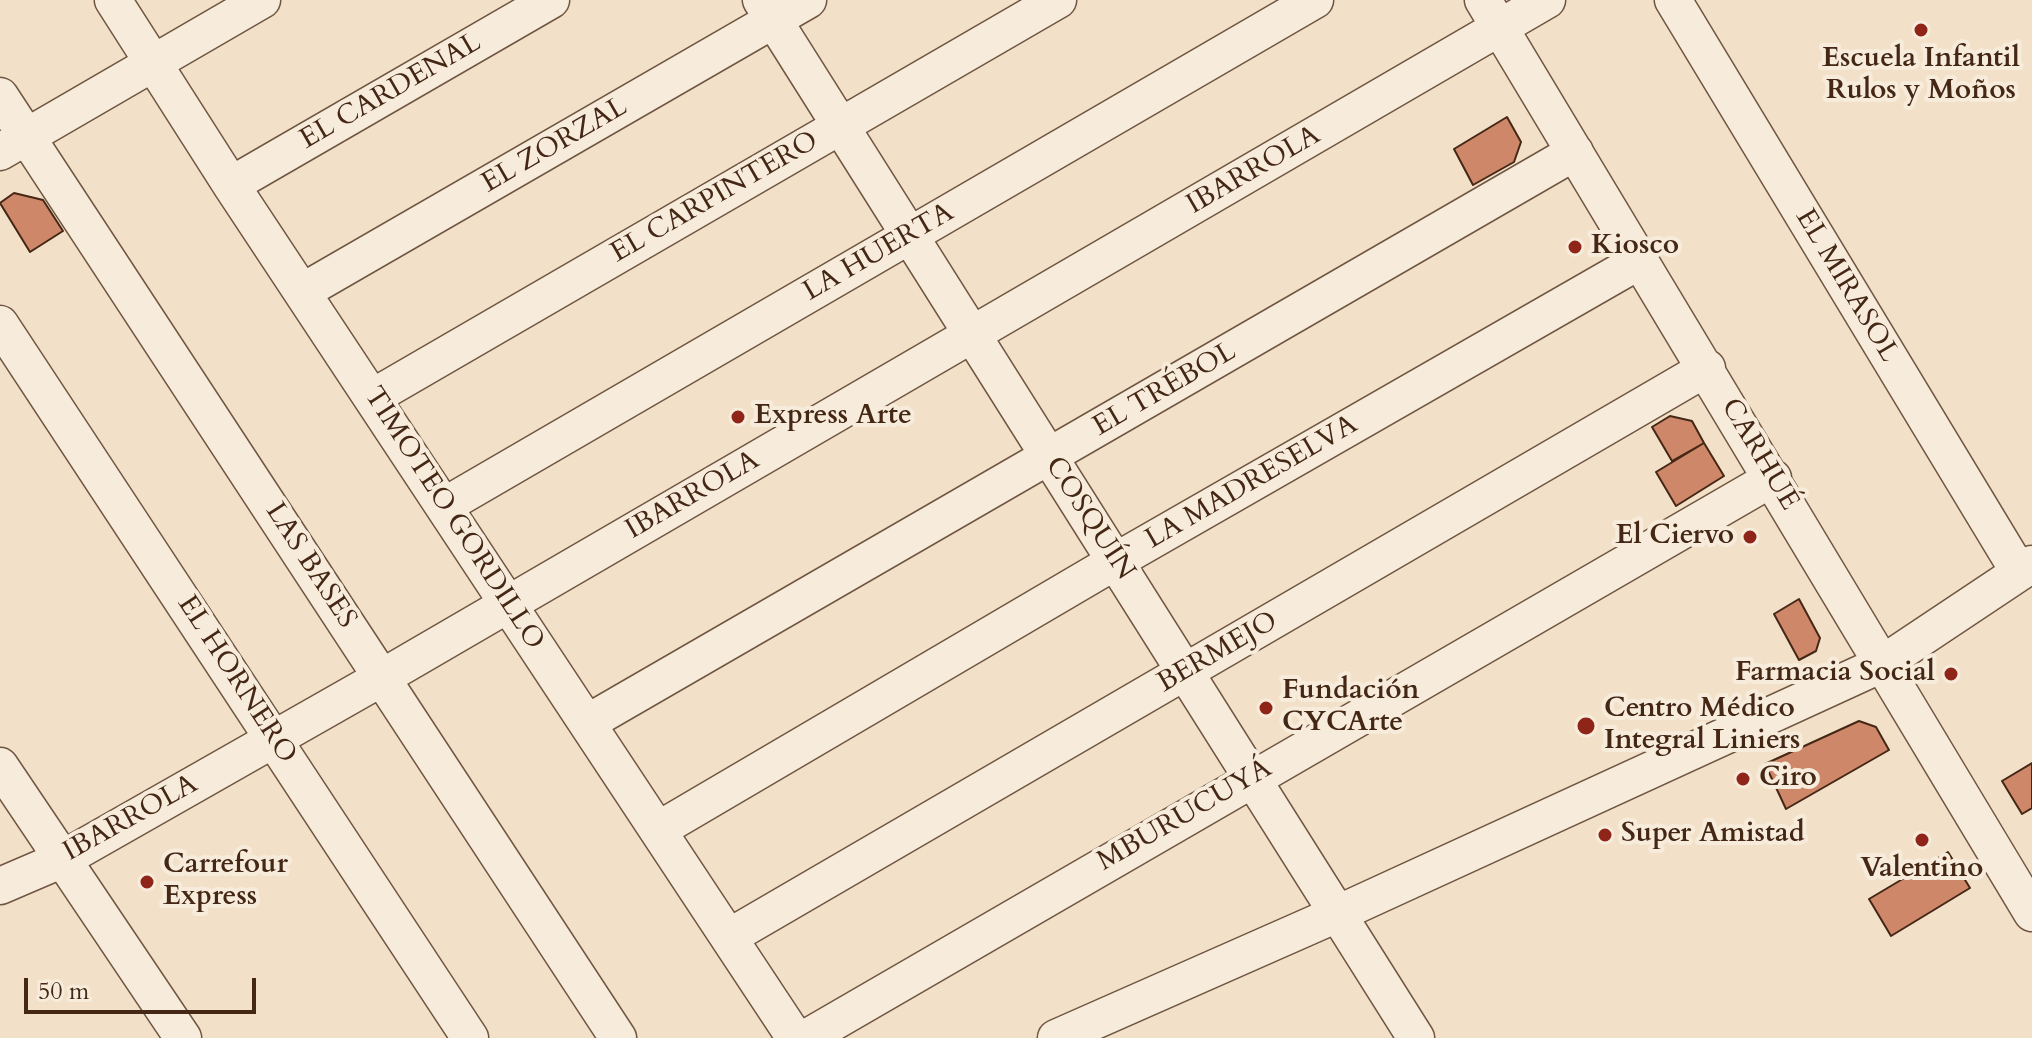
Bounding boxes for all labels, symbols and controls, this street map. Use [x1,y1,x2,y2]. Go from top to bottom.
marker: Escuela Infantil Rulos y Moños [1912,21,1930,39]
street label: EL CARDENAL [295,27,487,157]
place label: Escuela Infantil Rulos y Moños [1822,43,2020,109]
street label: EL ZORZAL [476,91,634,201]
street label: IBARROLA [1181,119,1327,223]
street label: EL CARPINTERO [605,125,825,271]
street label: LA HUERTA [798,197,960,309]
street label: EL MIRASOL [1787,204,1905,368]
place label: Kiosco [1591,230,1679,264]
marker: Kiosco [1566,238,1584,256]
street label: EL TRÉBOL [1088,336,1242,444]
street label: TIMOTEO GORDILLO [355,381,551,657]
street label: CARHUÉ [1713,393,1805,517]
place label: Express Arte [754,400,912,434]
marker: Express Arte [729,408,747,426]
street label: LA MADRESELVA [1140,409,1364,557]
street label: IBARROLA [620,444,766,548]
street label: COSQUÍN [1037,451,1141,587]
street label: LAS BASES [257,497,363,635]
place label: El Ciervo [1616,520,1734,554]
marker: El Ciervo [1741,528,1759,546]
street label: EL HORNERO [169,590,303,770]
street label: BERMEJO [1152,605,1284,701]
place label: Farmacia Social [1735,657,1935,691]
marker: Farmacia Social [1942,665,1960,683]
place label: Fundación CYCArte [1282,675,1420,741]
place label: Centro Médico Integral Liniers [1604,693,1800,759]
marker: Fundación CYCArte [1257,699,1275,717]
marker: Centro Médico Integral Liniers [1575,715,1597,737]
street label: MBURUCUYÁ [1092,753,1278,879]
place label: Ciro [1759,762,1817,796]
street label: IBARROLA [58,768,204,870]
marker: Ciro [1734,770,1752,788]
place label: Super Amistad [1621,818,1805,852]
marker: Super Amistad [1596,826,1614,844]
marker: Valentino [1913,831,1931,849]
place label: Carrefour Express [163,849,288,915]
place label: Valentino [1861,853,1983,887]
marker: Carrefour Express [138,873,156,891]
scale bar [28,962,260,1012]
text: 50 m [38,975,89,1008]

